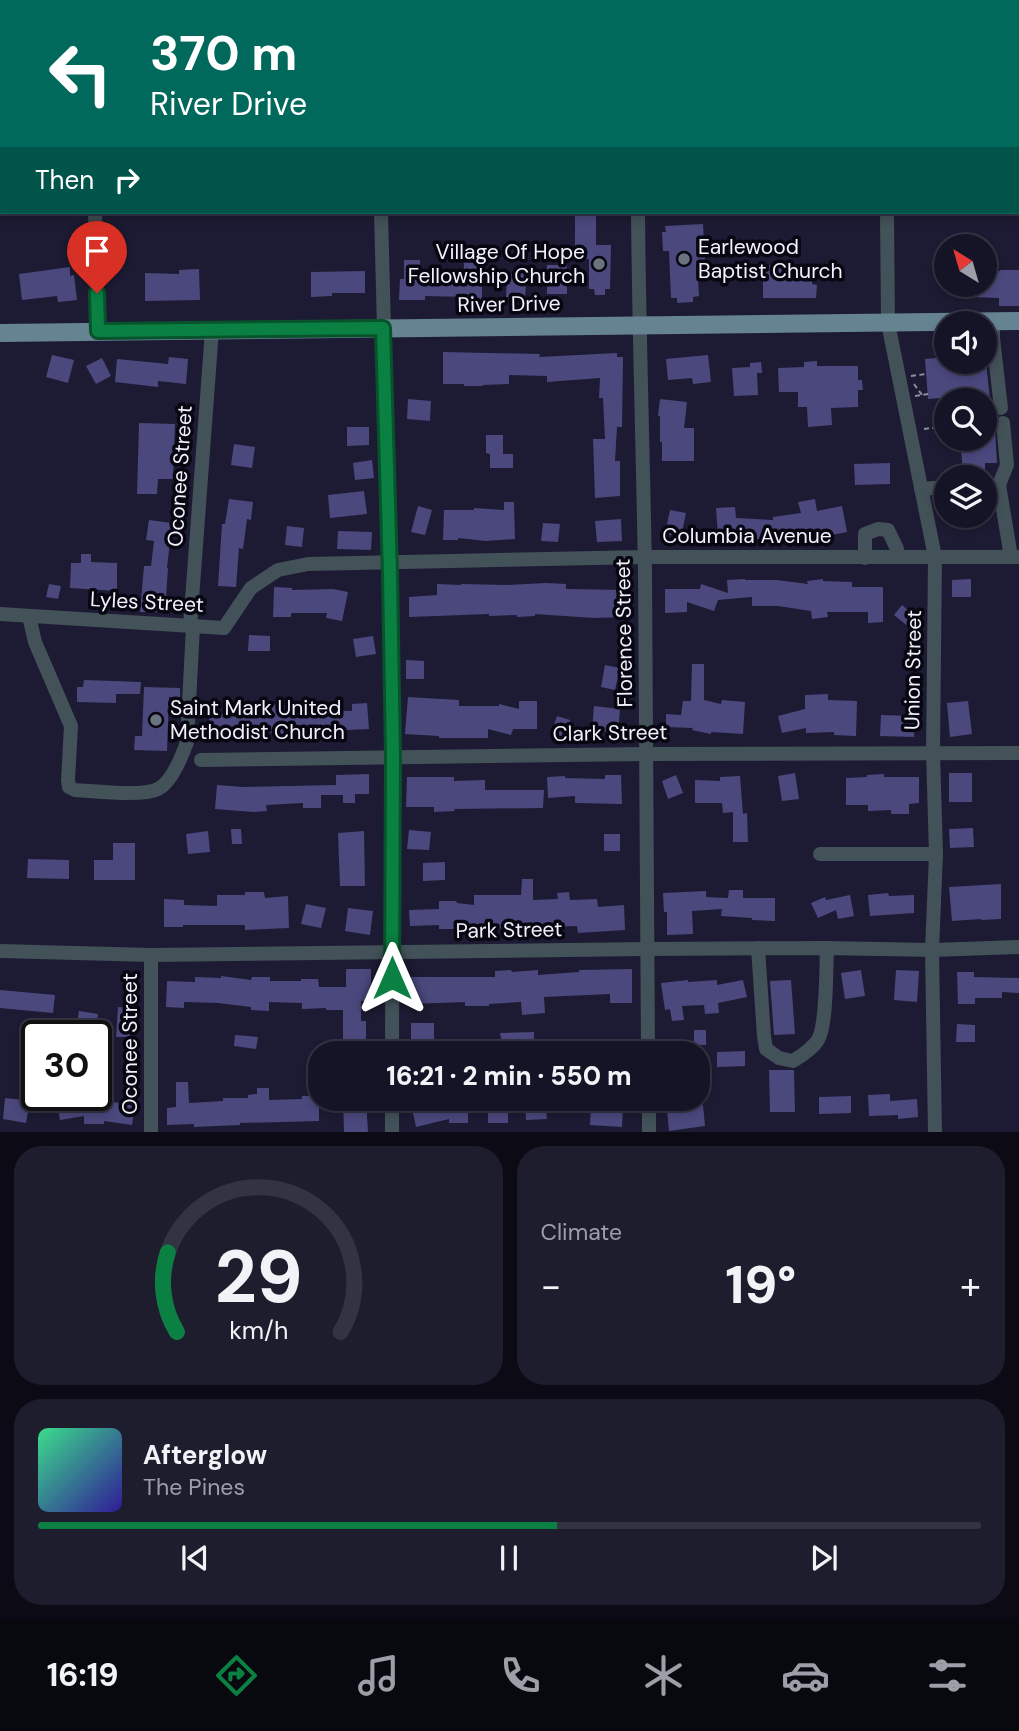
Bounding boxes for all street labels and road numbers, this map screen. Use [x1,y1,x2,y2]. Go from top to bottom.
street label: River Drive [457,289,561,319]
street label: Oconee Street [161,404,199,548]
street label: Columbia Avenue [662,522,832,550]
street label: Florence Street [609,558,639,708]
street label: Lyles Street [89,585,205,619]
street label: Union Street [898,610,928,730]
street label: Clark Street [552,718,668,748]
street label: Park Street [455,915,563,945]
street label: Oconee Street [116,973,144,1115]

